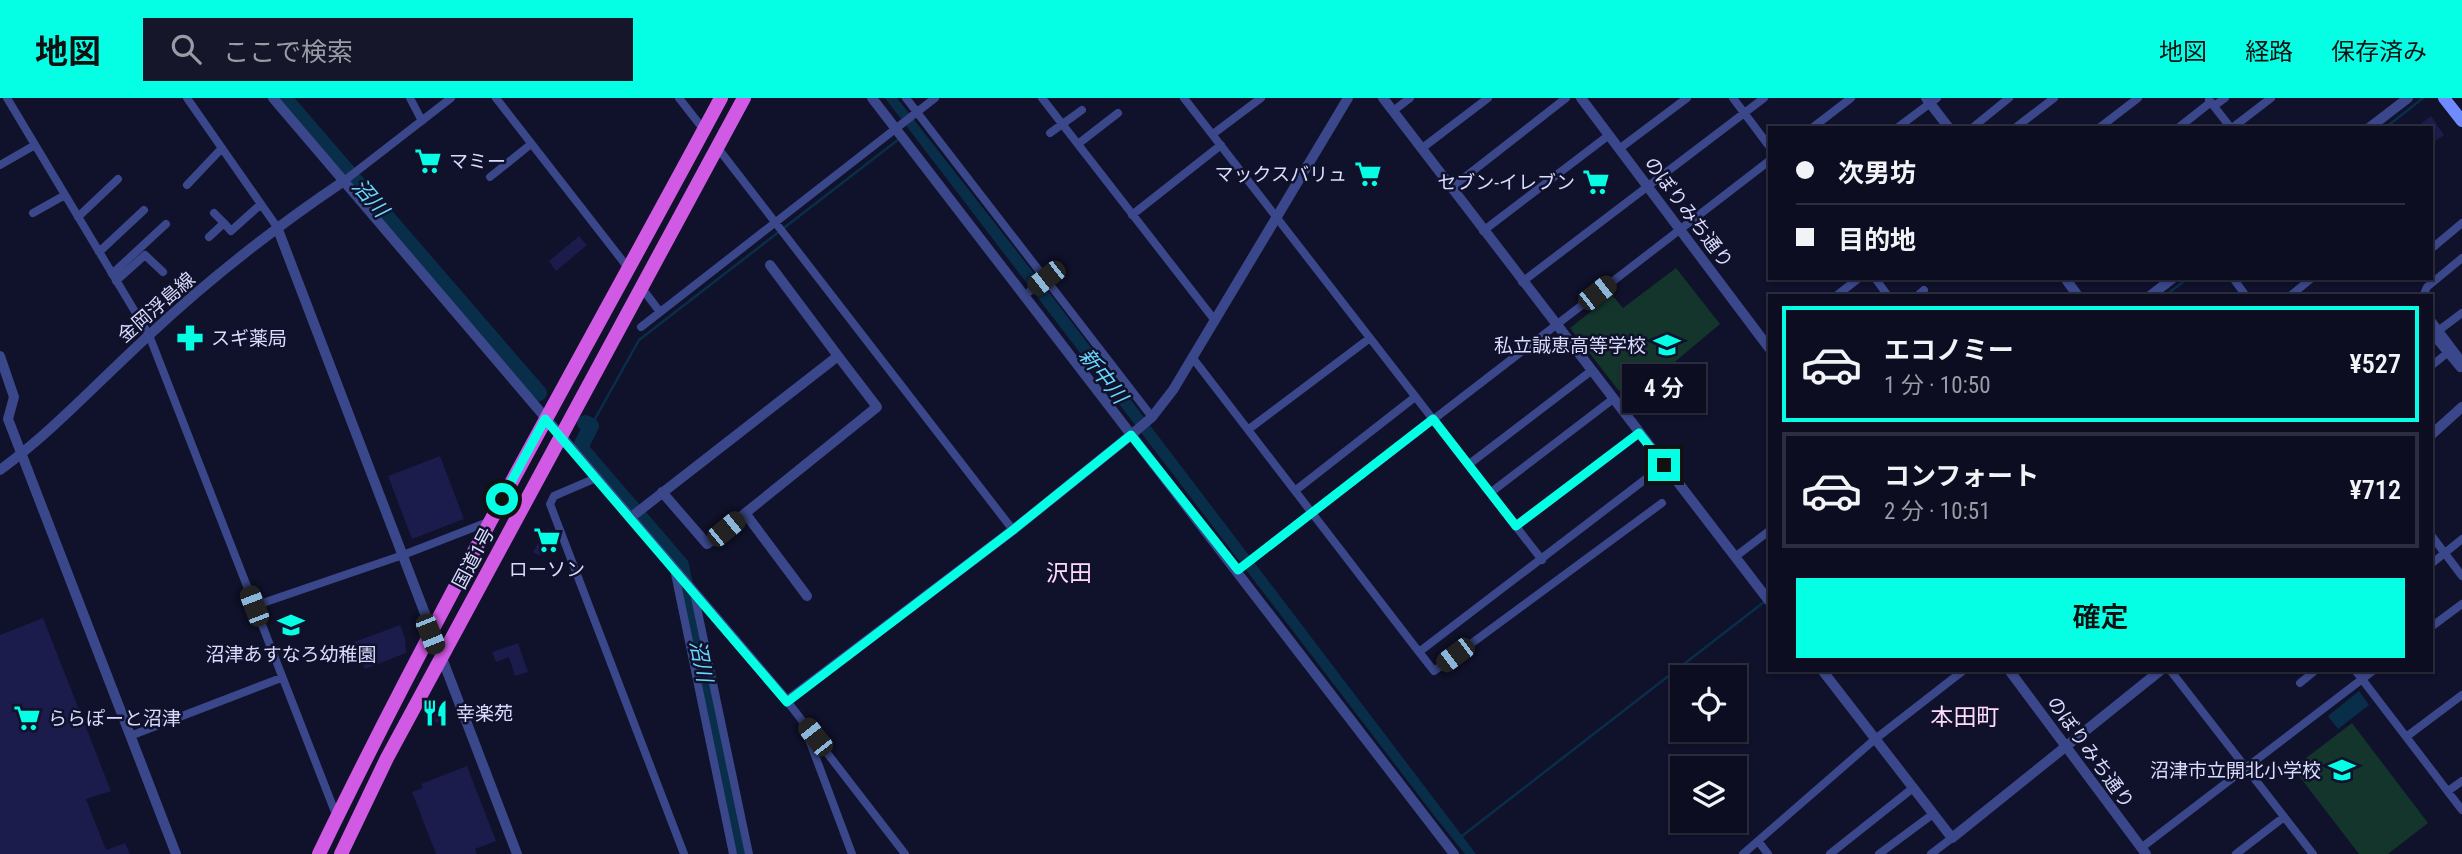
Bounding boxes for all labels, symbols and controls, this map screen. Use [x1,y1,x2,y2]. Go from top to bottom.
search box [143,18,633,81]
icon: search [167,30,205,68]
text: 地図 [35,32,101,71]
text: ここで検索 [223,37,353,67]
text: 地図 [2159,38,2207,66]
text: 経路 [2245,38,2293,66]
text: 保存済み [2331,38,2427,66]
supermarket icon: マミー [413,146,443,176]
place label: マミー [449,150,506,173]
street label: のぼりみち通り [1639,152,1738,272]
text: 次男坊 [1838,158,1916,188]
supermarket icon: マックスバリュ [1353,159,1383,189]
place label: マックスバリュ [1215,163,1347,186]
supermarket icon: セブン-イレブン [1581,167,1611,197]
place label: セブン-イレブン [1437,171,1575,194]
water label: 沼川 [347,174,394,223]
text: 目的地 [1838,225,1916,255]
car [1023,257,1070,299]
street label: 金岡浮島線 [113,268,200,347]
car [1574,272,1621,314]
pharmacy icon: スギ薬局 [175,323,205,353]
place label: スギ薬局 [211,327,287,350]
school or university icon: 私立誠恵高等学校 [1652,330,1682,360]
icon: car [1800,333,1863,396]
place label: 私立誠恵高等学校 [1494,334,1646,357]
text: エコノミー [1884,335,2014,365]
water label: 新中川 [1074,344,1133,410]
text: ¥527 [2349,349,2401,379]
callout: 4 分 [1622,364,1706,412]
text: 1 分 · 10:50 [1884,372,1991,399]
text: 4 分 [1644,375,1684,402]
route end [1648,449,1680,481]
icon: car [1800,459,1863,522]
text: コンフォート [1884,461,2039,491]
text: ¥712 [2349,475,2401,505]
route start [486,483,518,515]
text: 2 分 · 10:51 [1884,498,1991,525]
car [704,508,749,550]
street label: 国道1号 [448,524,499,593]
supermarket icon: ローソン [532,525,562,555]
place label: ローソン [509,558,585,581]
district label: 沢田 [1046,560,1092,587]
button: 確定 [1796,578,2405,658]
car [237,583,272,629]
school or university icon: 沼津あすなろ幼稚園 [276,610,306,640]
car [413,611,448,657]
car [1432,634,1479,676]
water label: 沼川 [685,638,717,686]
place label: 沼津あすなろ幼稚園 [205,643,377,666]
map controls [1670,665,1747,833]
button: locate [1670,665,1747,742]
street label: のぼりみち通り [2042,692,2139,813]
restaurant icon: 幸楽苑 [420,698,450,728]
place label: 幸楽苑 [456,702,513,725]
supermarket icon: ららぽーと沼津 [12,703,42,733]
district label: 本田町 [1931,704,2000,731]
place label: ららぽーと沼津 [48,707,181,730]
car [794,714,837,760]
school or university icon: 沼津市立開北小学校 [2327,755,2357,785]
button: layers [1670,756,1747,833]
place label: 沼津市立開北小学校 [2150,759,2321,782]

